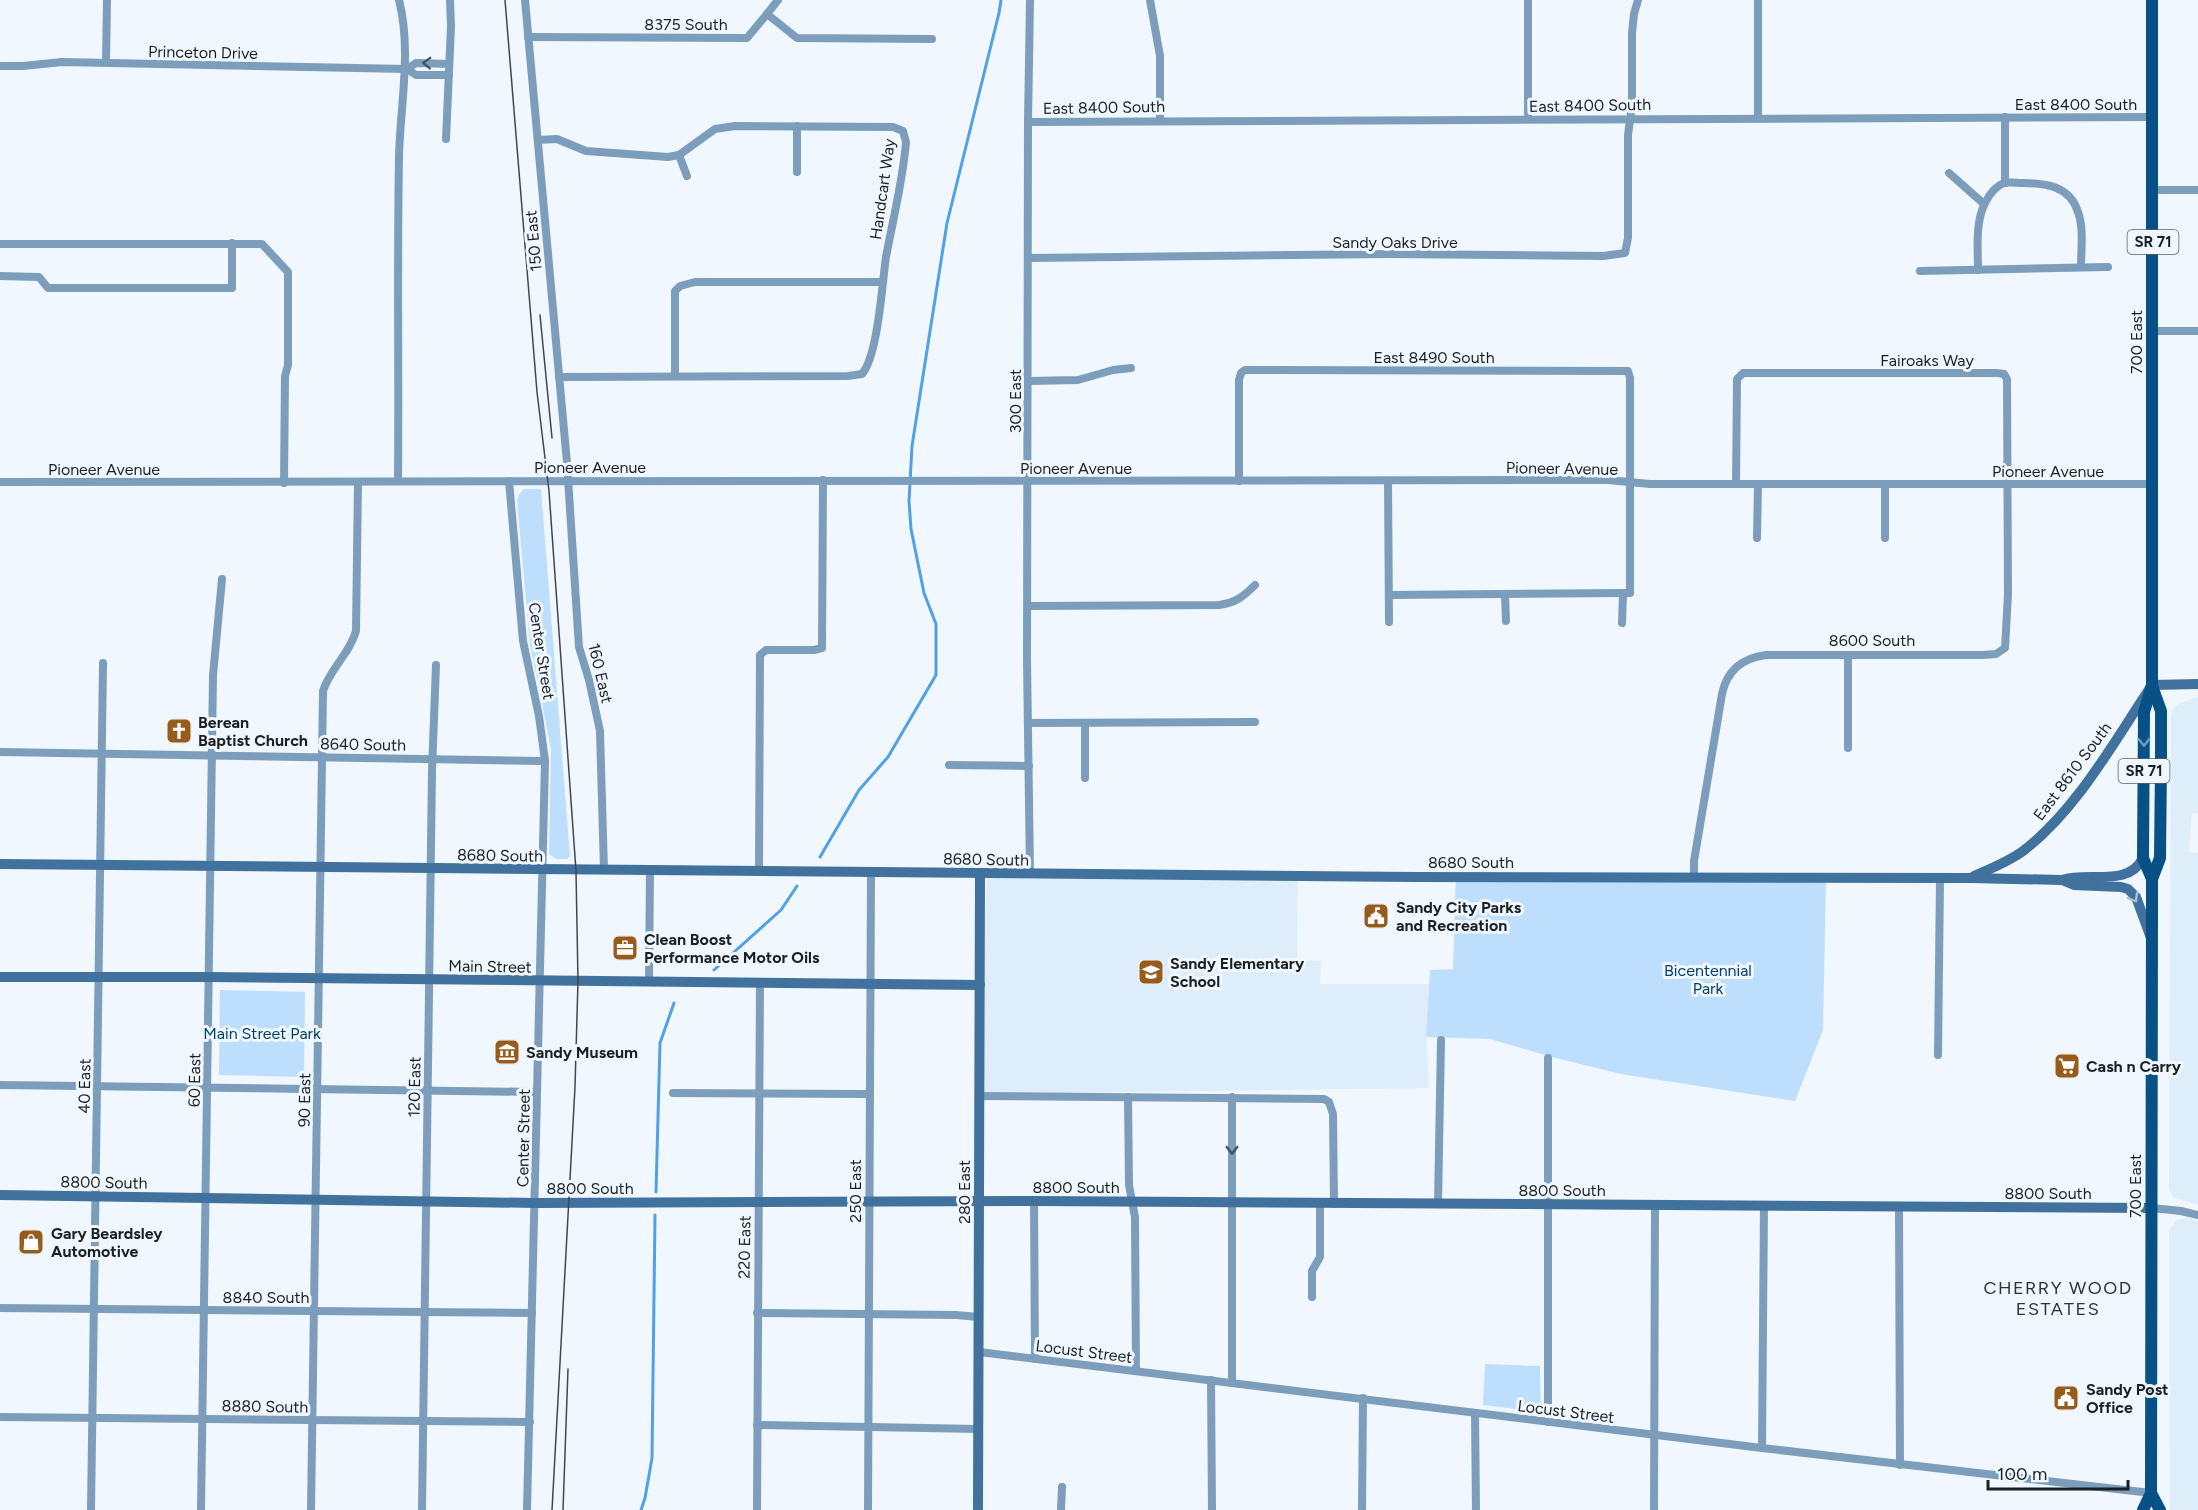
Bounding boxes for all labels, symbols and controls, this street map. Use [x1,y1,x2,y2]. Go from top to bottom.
street label: 8375 South [644,15,728,34]
street label: Princeton Drive [148,42,258,63]
one-way arrow [423,57,432,69]
street label: East 8400 South [1529,95,1651,116]
street label: East 8400 South [2015,95,2137,114]
street label: East 8400 South [1043,97,1165,118]
street label: Handcart Way [866,137,899,241]
street label: 150 East [521,210,546,272]
road number: SR 71 [2128,230,2178,254]
street label: Sandy Oaks Drive [1332,233,1458,252]
street label: 700 East [2127,310,2146,374]
street label: East 8490 South [1373,348,1495,367]
street label: Fairoaks Way [1880,351,1974,370]
street label: 300 East [1006,369,1025,433]
street label: Pioneer Avenue [534,458,646,477]
street label: Pioneer Avenue [1506,458,1618,479]
street label: Pioneer Avenue [1020,459,1132,478]
street label: Pioneer Avenue [48,460,160,479]
street label: Pioneer Avenue [1992,462,2104,481]
street label: Center Street [524,601,559,701]
street label: 8600 South [1829,631,1915,650]
street label: 160 East [584,641,617,705]
place label: Berean Baptist Church [198,713,308,750]
church icon: Berean Baptist Church [164,716,194,746]
street label: East 8610 South [2029,718,2115,824]
street label: 8640 South [320,734,406,755]
one-way arrow [2138,738,2150,747]
road number: SR 71 [2118,759,2170,783]
street label: 8680 South [457,845,543,866]
street label: 8680 South [943,849,1029,870]
street label: 8680 South [1428,853,1514,872]
one-way arrow [2127,892,2138,902]
place label: Sandy City Parks and Recreation [1396,898,1522,935]
public building icon: Sandy City Parks and Recreation [1361,901,1391,931]
place label: Clean Boost Performance Motor Oils [644,930,820,967]
office icon: Clean Boost Performance Motor Oils [610,933,640,963]
place label: Sandy Elementary School [1170,954,1305,991]
street label: Main Street [448,956,532,977]
school or university icon: Sandy Elementary School [1136,957,1166,987]
park label: Bicentennial Park [1664,961,1752,998]
park label: Main Street Park [203,1024,321,1043]
museum icon: Sandy Museum [492,1037,522,1067]
place label: Sandy Museum [526,1043,638,1062]
supermarket icon: Cash n Carry [2052,1051,2082,1081]
street label: 60 East [185,1053,204,1107]
street label: 120 East [404,1056,425,1118]
place label: Cash n Carry [2086,1057,2182,1076]
street label: 40 East [75,1058,94,1114]
street label: 90 East [295,1073,314,1127]
street label: Center Street [513,1089,534,1187]
one-way arrow [1226,1145,1238,1154]
street label: 700 East [2126,1154,2145,1218]
street label: 250 East [846,1159,865,1223]
street label: 280 East [955,1160,974,1224]
street label: 8800 South [60,1172,148,1193]
street label: 8800 South [1032,1178,1120,1197]
street label: 8800 South [546,1179,634,1198]
street label: 8800 South [1518,1181,1606,1200]
street label: 8800 South [2004,1184,2092,1203]
street label: 220 East [734,1215,755,1279]
place label: Gary Beardsley Automotive [51,1224,163,1261]
shop icon: Gary Beardsley Automotive [16,1227,46,1257]
district label: CHERRY WOOD ESTATES [1983,1277,2133,1320]
street label: 8840 South [223,1288,309,1307]
street label: Locust Street [1034,1336,1133,1367]
place label: Sandy Post Office [2086,1380,2169,1417]
public building icon: Sandy Post Office [2051,1383,2081,1413]
street label: 8880 South [221,1396,309,1417]
street label: Locust Street [1516,1396,1615,1427]
scale bar [1988,1453,2128,1491]
text: 100 m [1997,1463,2047,1485]

